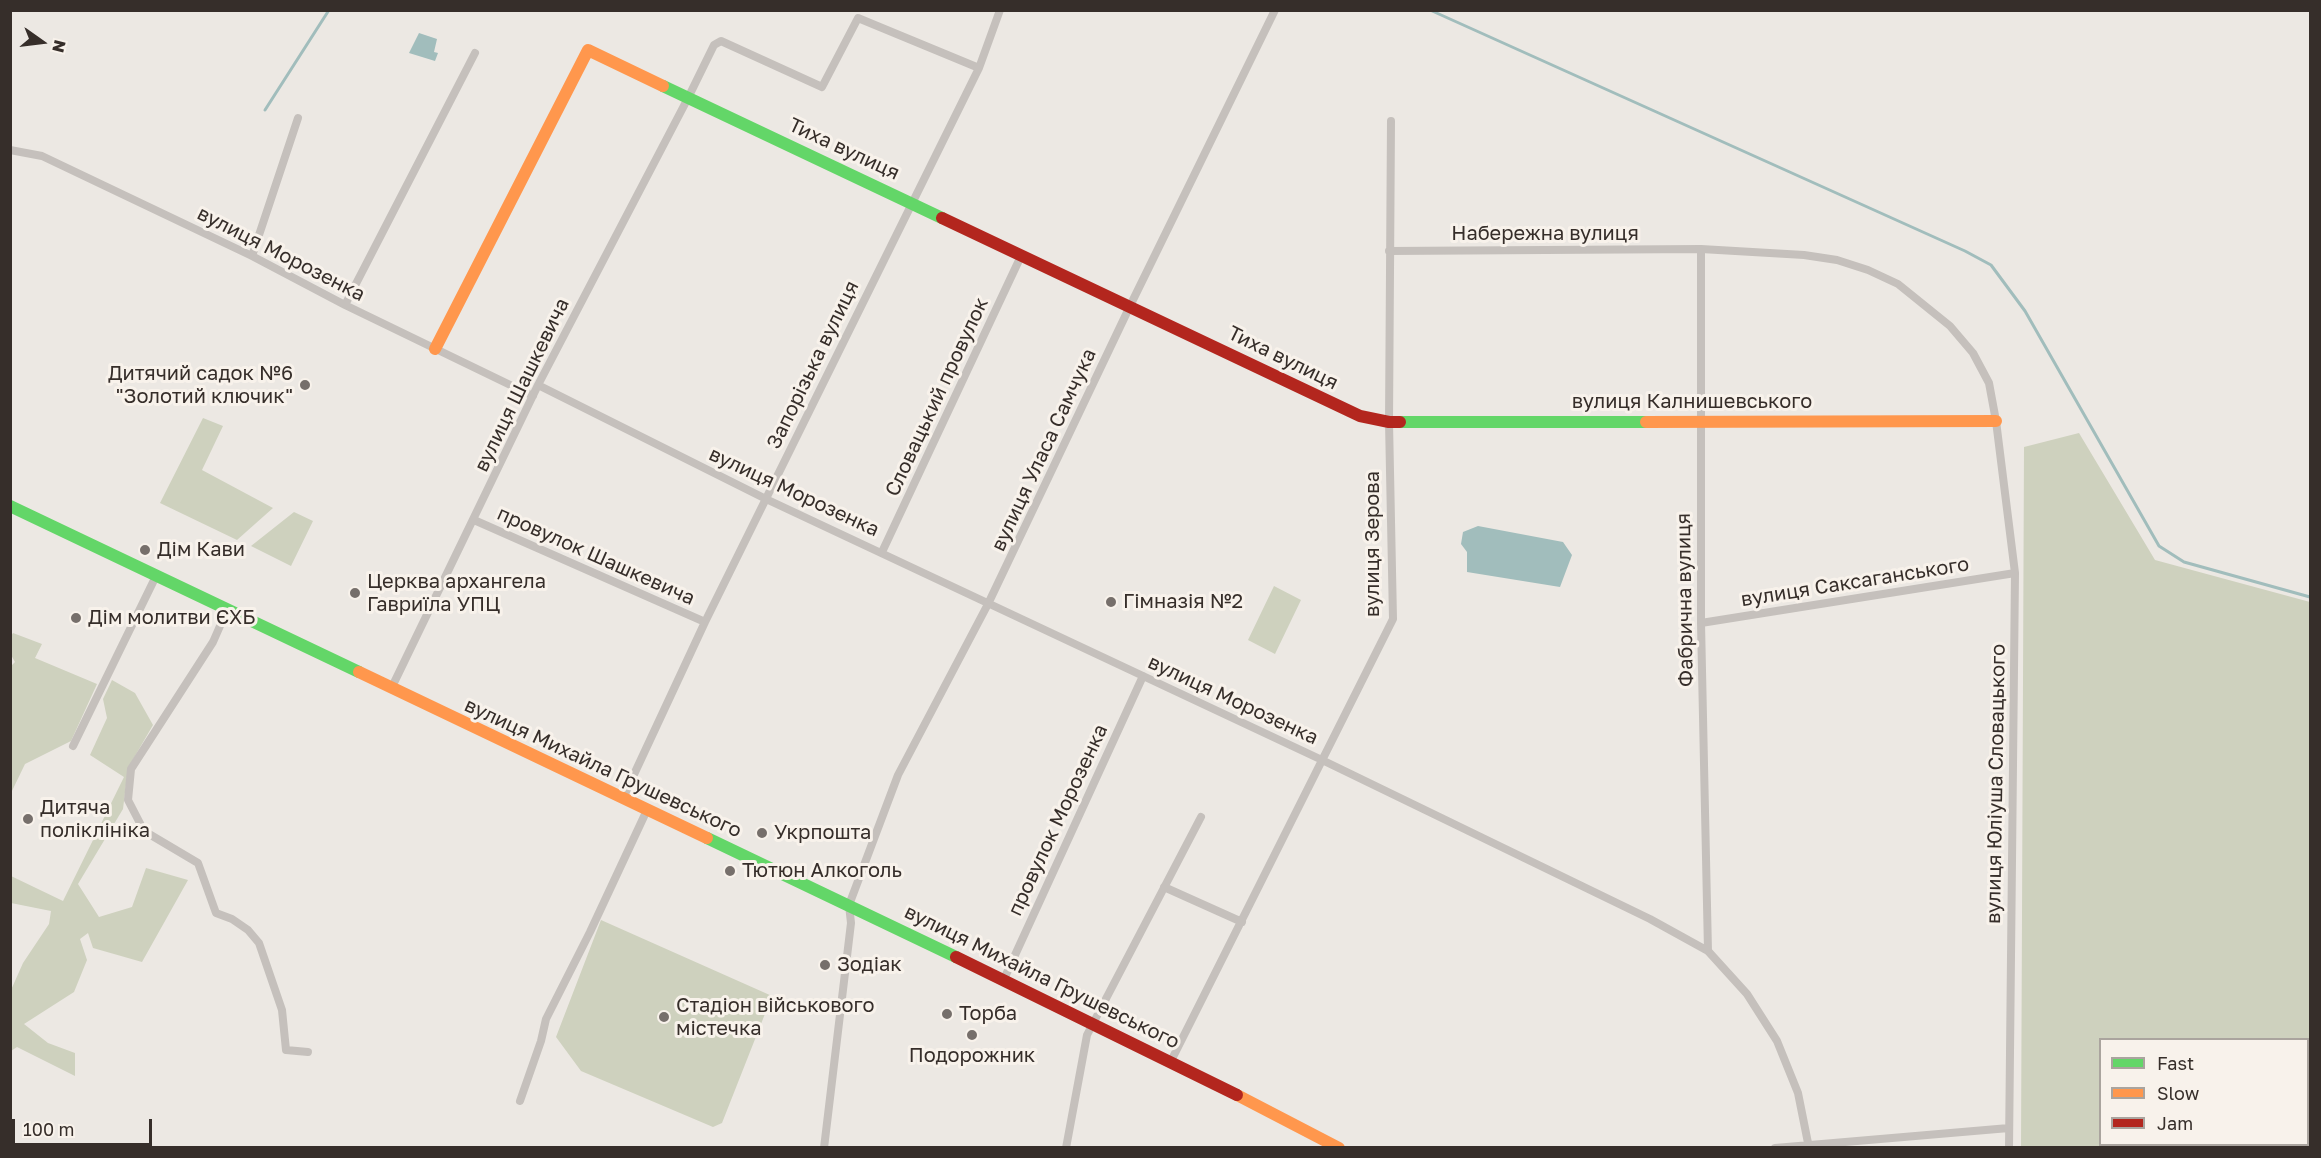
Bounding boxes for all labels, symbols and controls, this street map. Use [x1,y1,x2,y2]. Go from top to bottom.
north arrow [12,12,72,72]
text: N [48,38,71,55]
street label: Тиха вулиця [785,113,903,185]
street label: вулиця Морозенка [193,201,369,307]
street label: Набережна вулиця [1451,222,1639,246]
street label: Запорізька вулиця [762,277,864,453]
street label: вулиця Шашкевича [470,294,574,476]
street label: Словацький провулок [880,294,994,500]
street label: Тиха вулиця [1224,321,1342,395]
street label: вулиця Уласа Самчука [986,345,1102,555]
place label: Дитячий садок №6 "Золотий ключик" [108,362,293,409]
marker: Дитячий садок №6 "Золотий ключик" [298,378,312,392]
street label: вулиця Калнишевського [1572,390,1812,414]
street label: вулиця Морозенка [705,442,883,542]
street label: вулиця Зерова [1361,471,1385,617]
street label: провулок Шашкевича [494,502,698,610]
street label: Фабрична вулиця [1671,513,1699,687]
place label: Дім Кави [157,538,245,562]
marker: Дім Кави [138,543,152,557]
street label: вулиця Саксаганського [1739,552,1971,612]
place label: Церква архангела Гавриїла УПЦ [367,570,546,617]
marker: Церква архангела Гавриїла УПЦ [348,586,362,600]
place label: Гімназія №2 [1123,590,1243,614]
marker: Гімназія №2 [1104,595,1118,609]
place label: Дім молитви ЄХБ [88,606,255,630]
marker: Дім молитви ЄХБ [69,611,83,625]
street label: вулиця Юліуша Словацького [1982,644,2010,924]
street label: вулиця Морозенка [1144,650,1322,750]
street label: вулиця Михайла Грушевського [461,693,745,843]
street label: провулок Морозенка [1003,720,1113,920]
place label: Дитяча поліклініка [40,796,150,843]
marker: Дитяча поліклініка [21,812,35,826]
place label: Укрпошта [774,821,871,845]
marker: Укрпошта [755,826,769,840]
place label: Тютюн Алкоголь [742,859,902,883]
marker: Тютюн Алкоголь [723,864,737,878]
street label: вулиця Михайла Грушевського [901,900,1183,1054]
place label: Зодіак [837,953,902,977]
marker: Зодіак [818,958,832,972]
place label: Стадіон військового містечка [676,994,875,1041]
place label: Торба [959,1002,1017,1026]
marker: Торба [940,1007,954,1021]
marker: Стадіон військового містечка [657,1010,671,1024]
marker: Подорожник [965,1028,979,1042]
legend [2099,1038,2309,1146]
place label: Подорожник [909,1044,1035,1068]
text: Fast [2157,1052,2194,1074]
text: Slow [2157,1082,2199,1104]
scale bar [15,1107,154,1145]
text: Jam [2157,1112,2193,1134]
text: 100 m [23,1118,74,1140]

